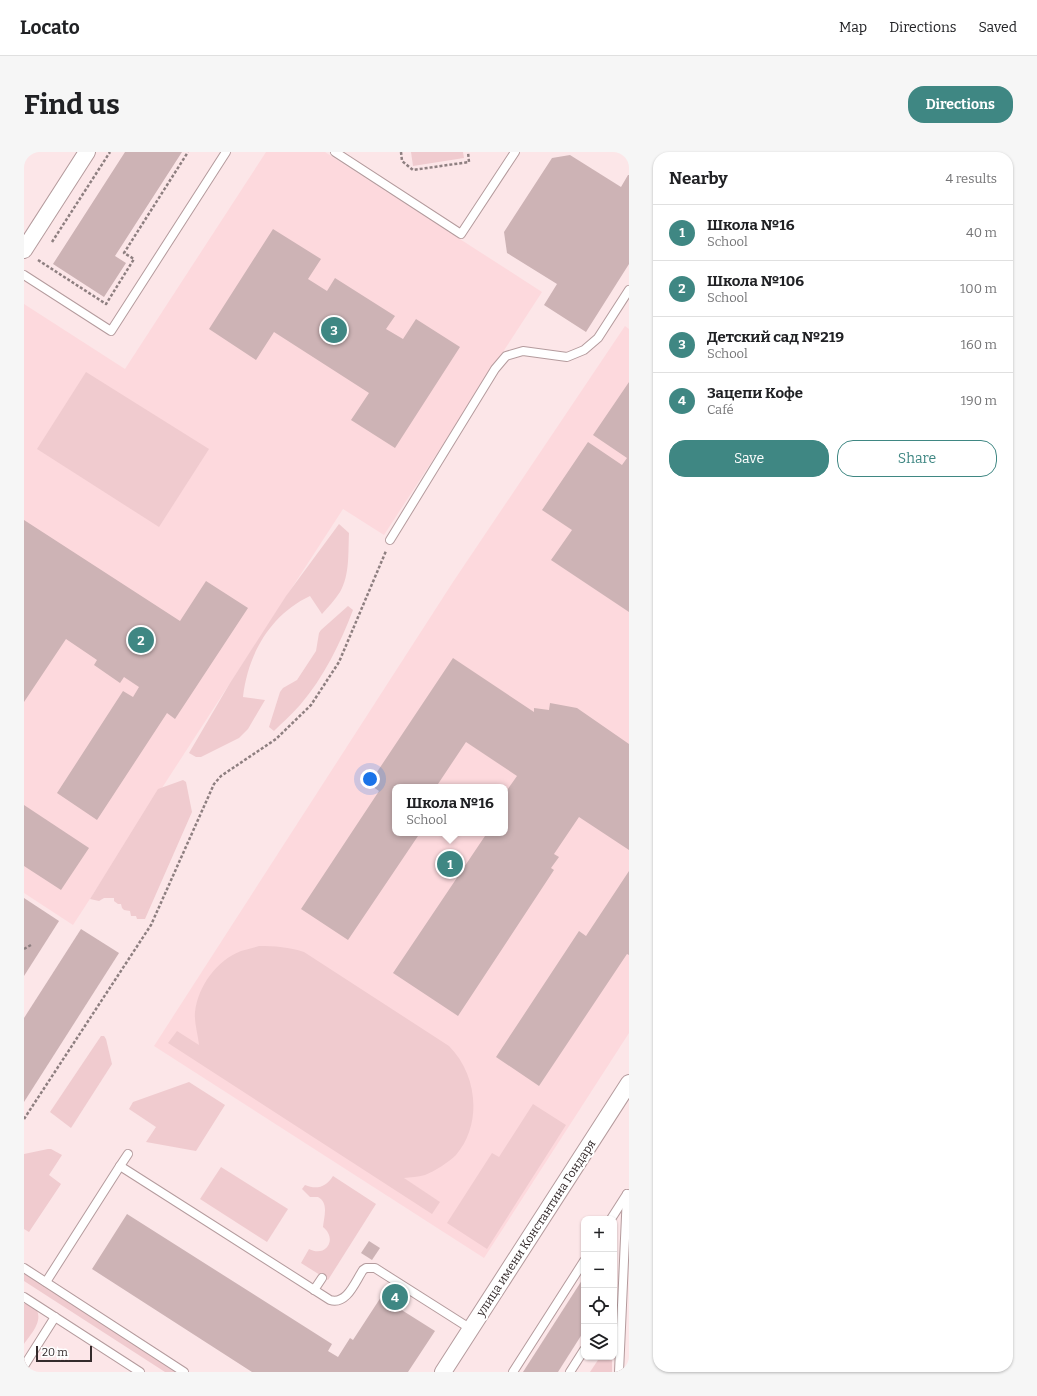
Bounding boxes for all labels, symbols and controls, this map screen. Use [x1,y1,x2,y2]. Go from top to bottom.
text: Locato [20,16,80,39]
text: Map [839,19,867,36]
text: Directions [889,19,957,36]
text: Saved [979,19,1017,36]
button: Directions [908,86,1013,123]
text: Find us [24,88,120,121]
text: Nearby [669,168,728,189]
text: 4 results [945,171,997,186]
text: Школа №16 [707,216,795,234]
text: 1 [679,225,685,240]
text: 40 m [966,225,997,240]
text: School [707,234,748,249]
text: Школа №106 [707,272,804,290]
text: 2 [678,281,686,296]
text: 100 m [960,281,997,296]
text: School [707,290,748,305]
pin: 3 [321,315,347,345]
text: Детский сад №219 [707,328,844,346]
text: 3 [678,337,686,352]
text: 160 m [961,337,997,352]
text: School [707,346,748,361]
text: Зацепи Кофе [707,384,803,402]
text: 4 [678,393,686,408]
text: 190 m [961,393,997,408]
text: Café [707,402,734,417]
button: Save [669,440,829,477]
button: Share [837,440,997,477]
pin: 2 [128,625,154,655]
your location [360,769,380,789]
popup [392,784,508,836]
text: Школа №16 [406,794,494,812]
text: School [406,812,447,827]
pin: 1 [437,849,463,879]
street label: улица имени Константина Гондаря [473,1137,599,1320]
map controls [581,1216,617,1360]
button: + [581,1216,617,1252]
button: − [581,1252,617,1288]
pin: 4 [382,1282,408,1312]
button: locate [581,1288,617,1324]
button: layers [581,1324,617,1360]
scale bar [36,1344,92,1363]
text: 20 m [42,1346,68,1359]

